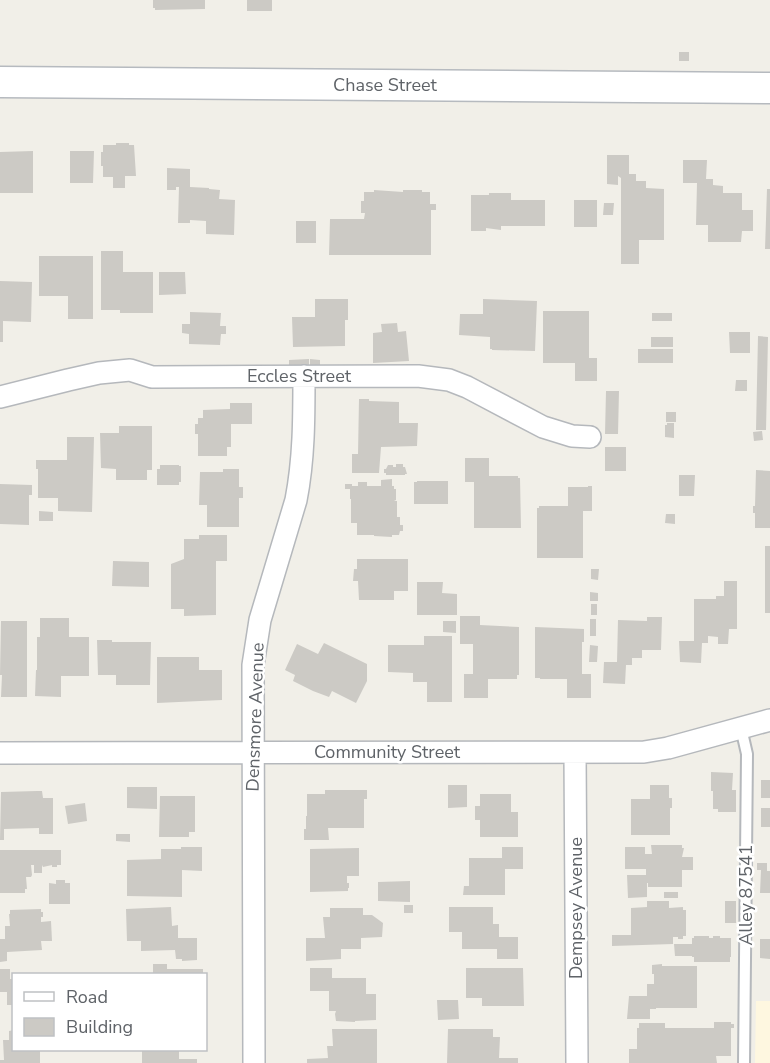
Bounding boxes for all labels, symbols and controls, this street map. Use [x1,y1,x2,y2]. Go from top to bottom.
street label: Chase Street [333,73,438,97]
street label: Eccles Street [247,364,352,388]
street label: Densmore Avenue [240,642,270,792]
street label: Community Street [314,740,461,764]
street label: Dempsey Avenue [564,837,588,979]
street label: Alley 87541 [734,844,758,946]
legend [12,973,207,1051]
text: Road [66,985,108,1009]
text: Building [66,1015,133,1039]

